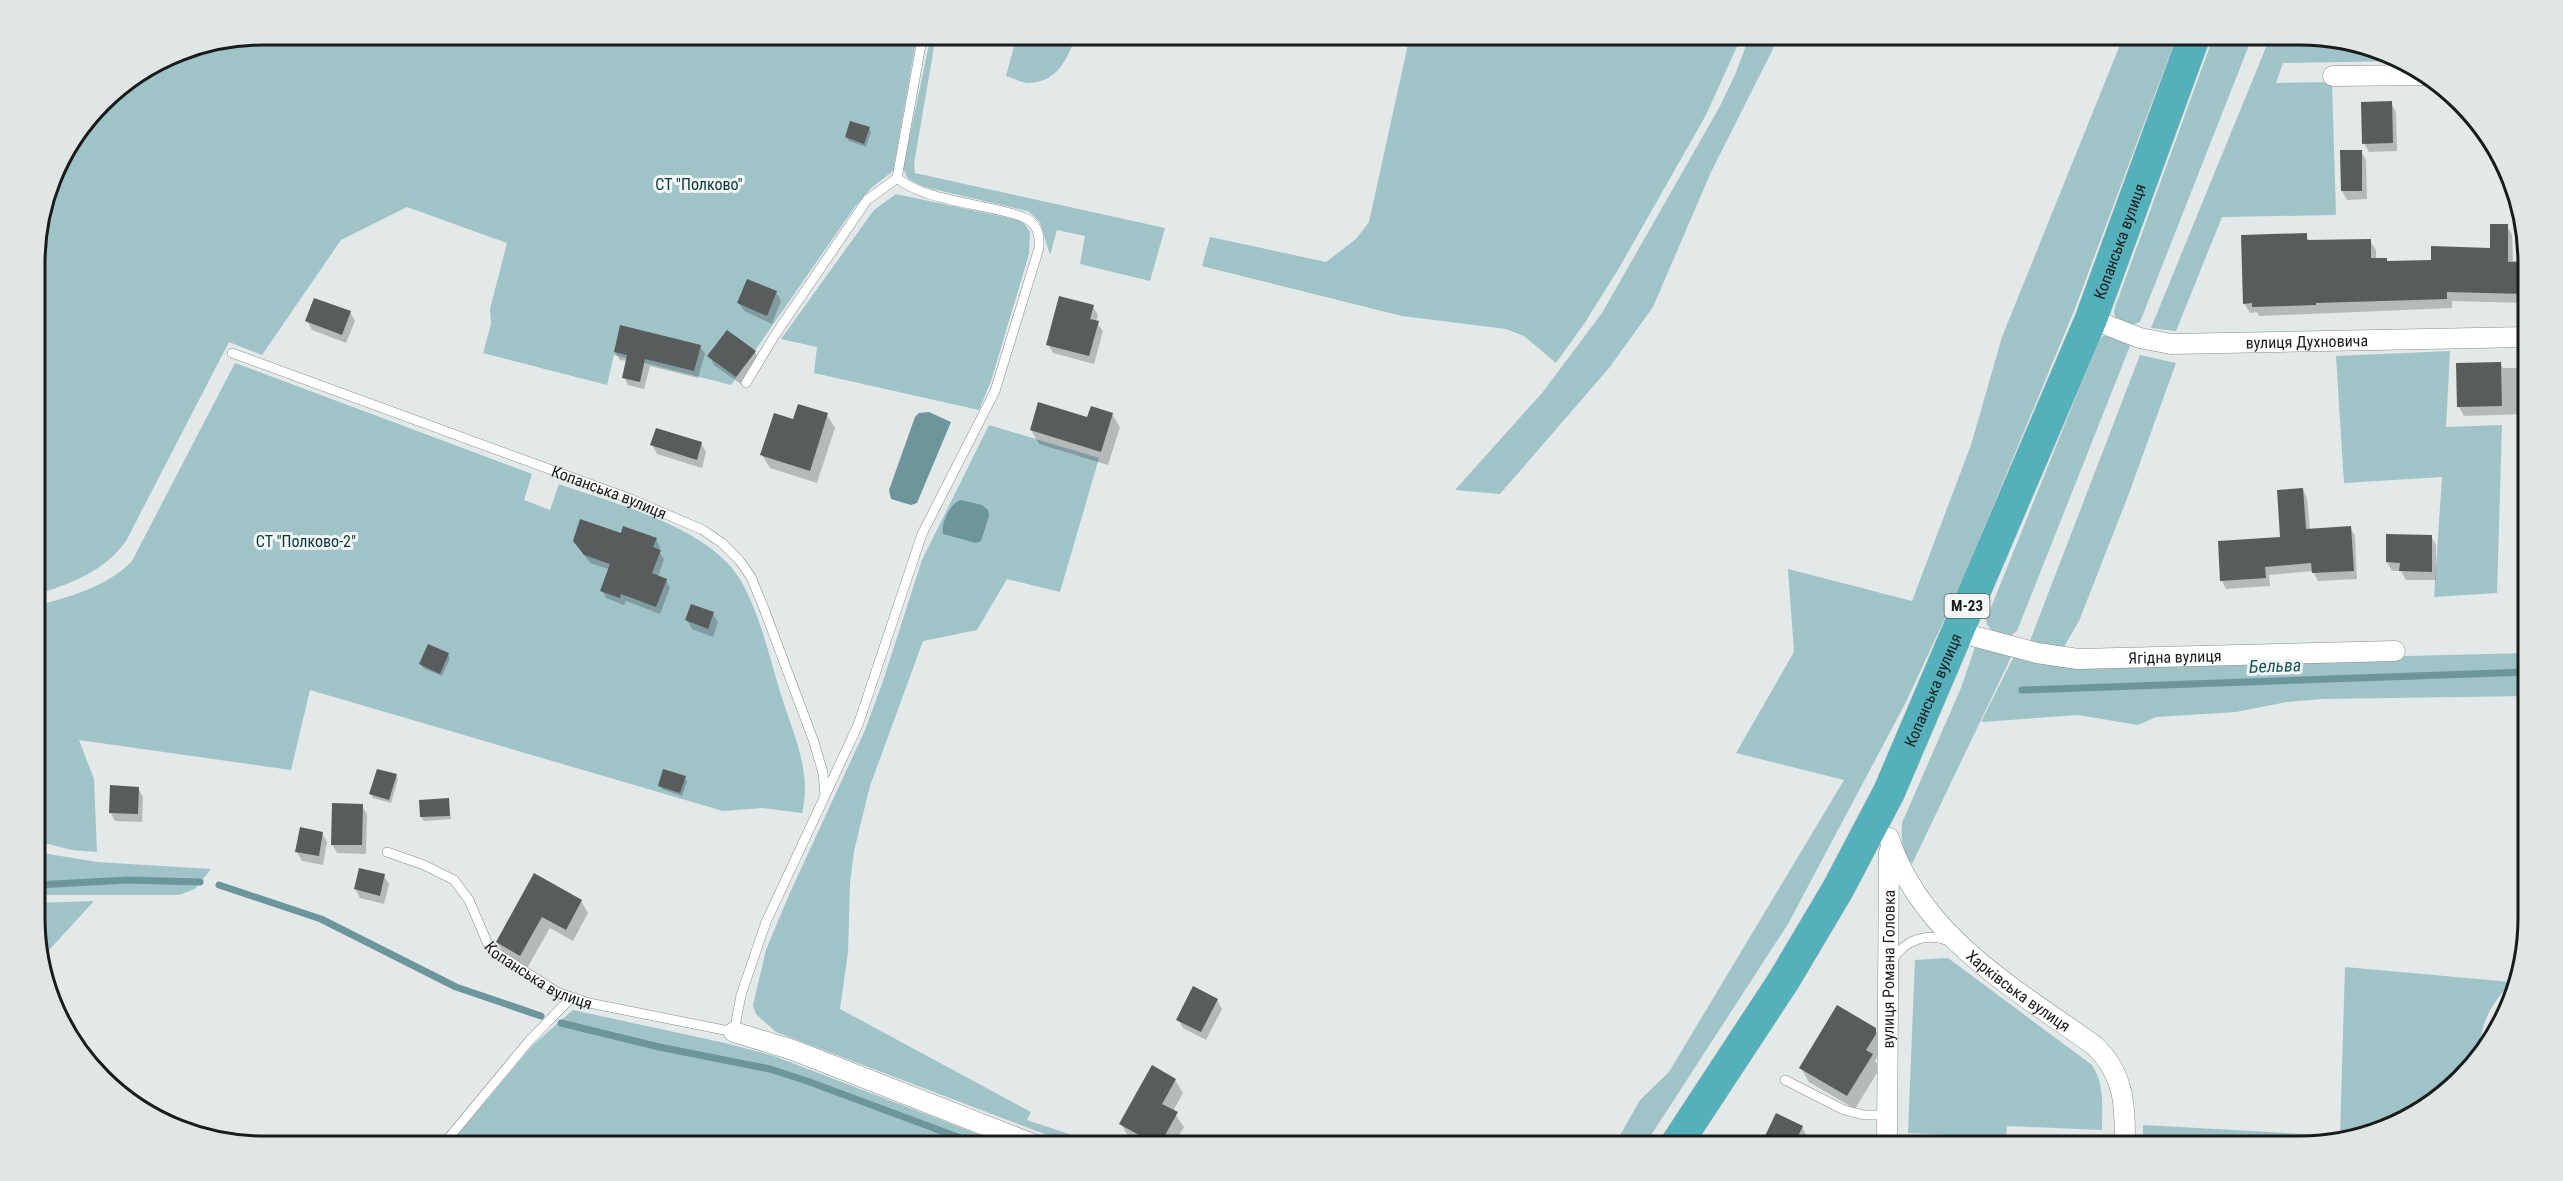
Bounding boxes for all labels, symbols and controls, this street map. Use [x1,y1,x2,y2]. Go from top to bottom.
park label: СТ "Полково" [655,175,743,194]
street label: Копанська вулиця [2090,181,2150,302]
street label: вулиця Духновича [2245,331,2368,353]
street label: Копанська вулиця [549,462,669,523]
park label: СТ "Полково-2" [256,532,356,551]
road number: М-23 [1944,594,1990,618]
street label: Копанська вулиця [1900,630,1966,750]
street label: Ягідна вулиця [2128,646,2222,668]
water label: Бельва [2248,654,2301,677]
street label: вулиця Романа Головка [1879,890,1899,1048]
street label: Копанська вулиця [480,938,595,1013]
street label: Харківська вулиця [1962,946,2074,1036]

